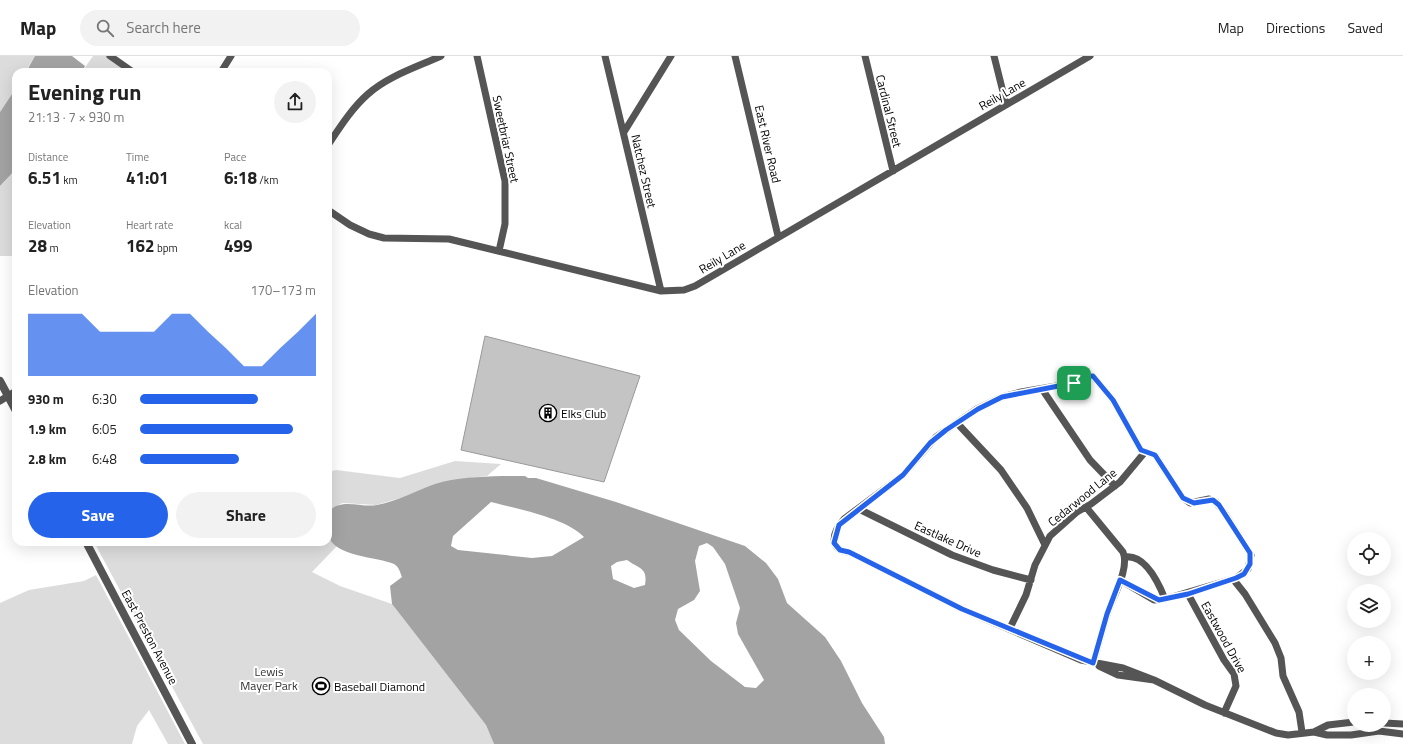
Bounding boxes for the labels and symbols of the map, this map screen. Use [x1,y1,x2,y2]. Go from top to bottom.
street label: Cardinal Street [871,73,907,150]
street label: Reily Lane [975,73,1029,115]
street label: Sweetbriar Street [487,94,525,185]
street label: East River Road [750,103,786,185]
street label: Natchez Street [626,132,662,210]
street label: Reily Lane [695,236,749,278]
pin [1057,366,1091,400]
building icon: Elks Club [538,403,558,423]
place label: Elks Club [561,404,606,423]
street label: Cedarwood Lane [1043,463,1121,531]
street label: Eastlake Drive [911,516,985,562]
street label: East Preston Avenue [117,586,183,688]
street label: Eastwood Drive [1196,598,1252,676]
park label: Lewis Mayer Park [240,662,298,695]
sports icon: Baseball Diamond [311,676,331,696]
place label: Baseball Diamond [334,677,425,696]

